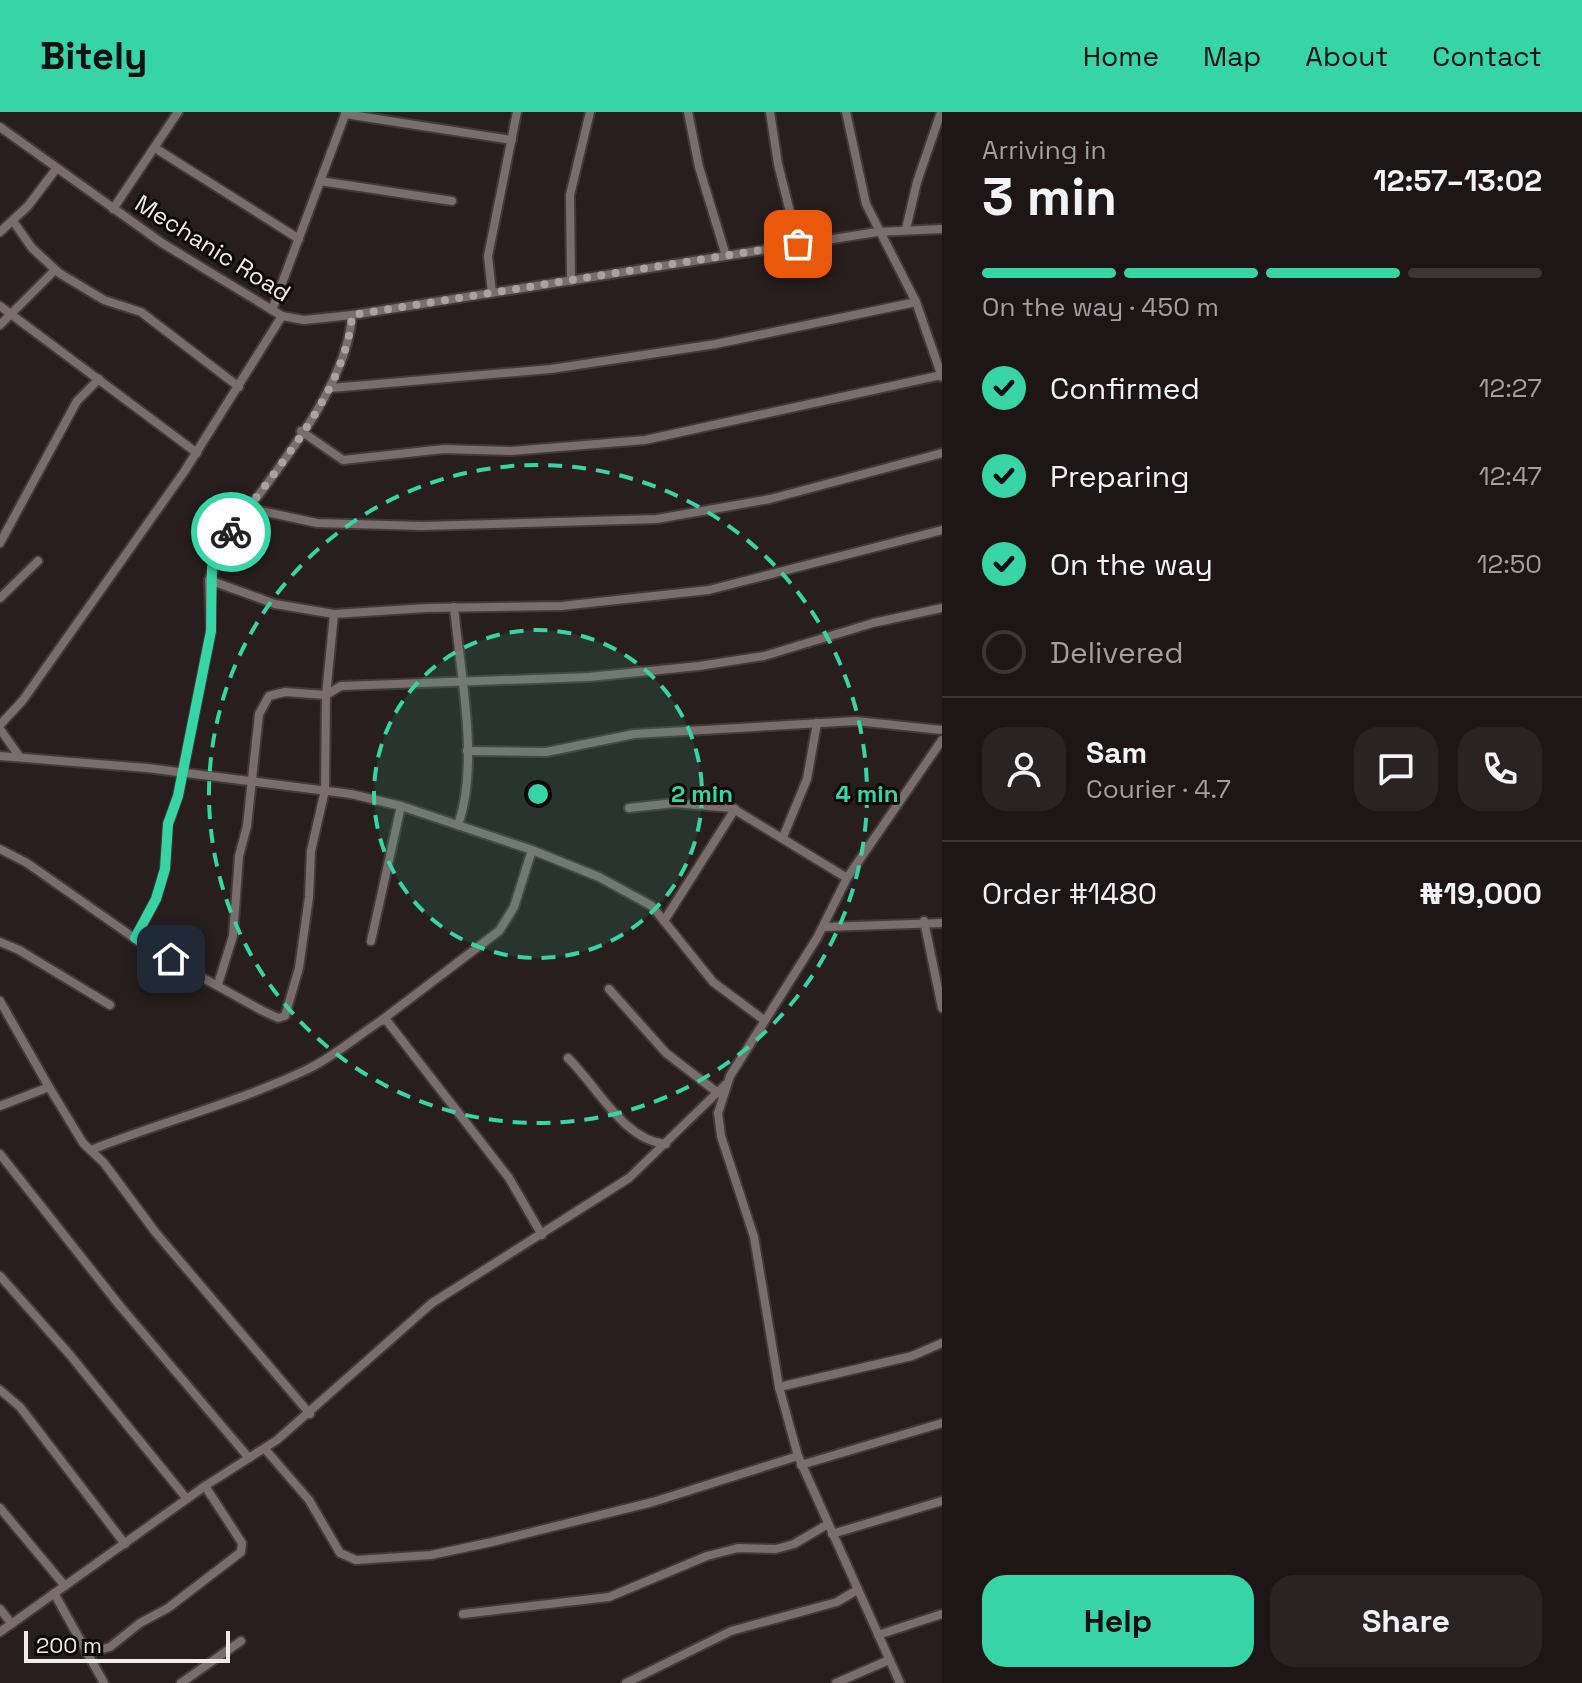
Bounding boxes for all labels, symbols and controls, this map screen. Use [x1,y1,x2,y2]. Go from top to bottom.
text: Bitely [40,32,147,80]
text: Home [1083,38,1159,74]
text: Map [1203,38,1261,74]
text: About [1305,38,1388,74]
text: Contact [1432,38,1542,74]
text: Arriving in [982,133,1106,167]
text: 12:57–13:02 [1373,161,1542,200]
text: 3 min [982,164,1117,230]
street label: Mechanic Road [129,188,297,308]
pin [764,210,832,278]
icon: bag [776,222,820,266]
text: On the way · 450 m [982,290,1219,324]
icon: check [982,366,1026,410]
text: Confirmed [1050,369,1200,408]
text: 12:27 [1479,371,1542,405]
icon: check [982,454,1026,498]
text: Preparing [1050,457,1189,496]
text: 12:47 [1479,459,1542,493]
courier [191,492,271,572]
icon: bike [209,510,253,554]
icon: check [982,542,1026,586]
text: On the way [1050,545,1213,584]
text: 12:50 [1477,547,1542,581]
text: Delivered [1050,633,1184,672]
button: person [982,727,1066,811]
button: chat [1354,727,1438,811]
button: phone [1458,727,1542,811]
text: Sam [1086,733,1147,772]
text: Courier · 4.7 [1086,772,1231,806]
text: 2 min [671,778,733,809]
text: 4 min [835,778,899,809]
centre of rings [524,780,552,808]
text: Order #1480 [982,874,1157,913]
text: ₦19,000 [1419,874,1542,913]
pin [137,925,205,993]
icon: home [149,937,193,981]
button: Help [982,1575,1254,1667]
button: Share [1270,1575,1542,1667]
scale bar [24,1627,230,1663]
text: 200 m [36,1631,102,1659]

